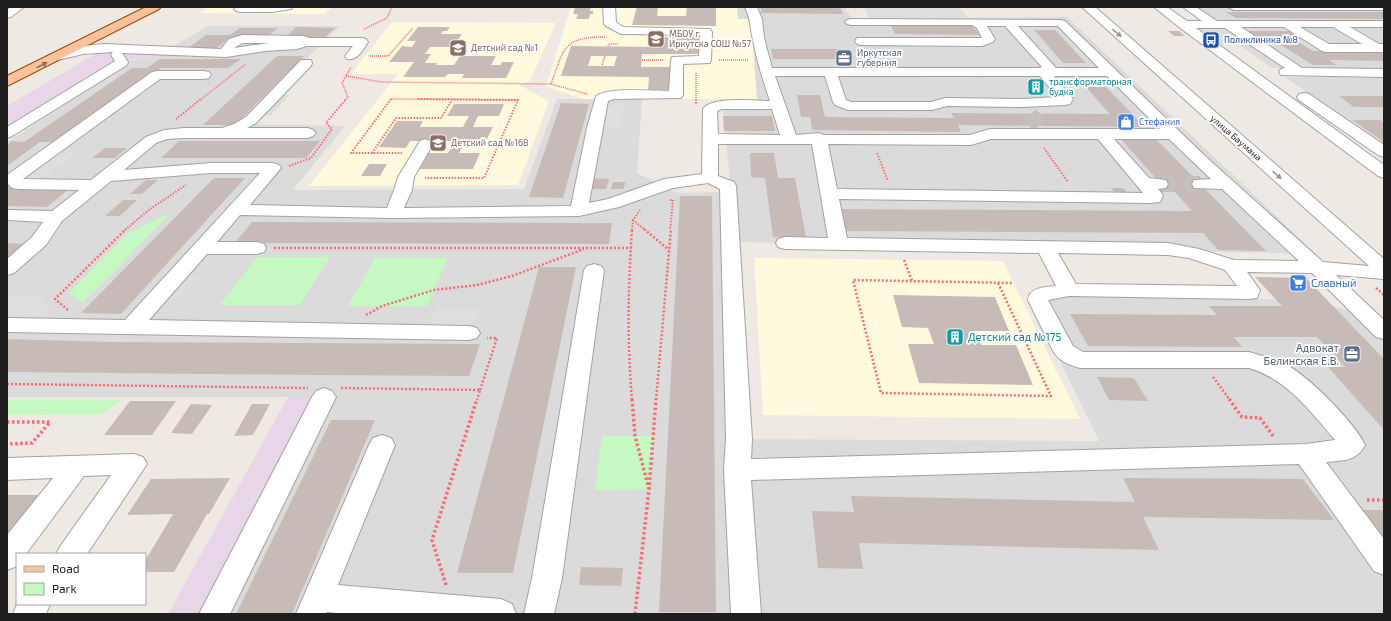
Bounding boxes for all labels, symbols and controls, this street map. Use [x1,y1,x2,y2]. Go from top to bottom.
place label: МБОУ г. Иркутска СОШ №57 [669,28,751,50]
one-way arrow [1112,28,1122,37]
school or university icon: МБОУ г. Иркутска СОШ №57 [646,29,666,49]
bus stop icon: Поликлиника №8 [1201,30,1221,50]
place label: Поликлиника №8 [1224,34,1298,45]
school or university icon: Детский сад №1 [448,38,468,58]
place label: Детский сад №1 [471,42,538,53]
place label: Иркутская губерния [857,47,902,69]
office icon: Иркутская губерния [834,48,854,68]
one-way arrow [36,61,48,68]
place label: трансформаторная будка [1049,76,1132,98]
building icon: трансформаторная будка [1026,77,1046,97]
shop icon: Стефания [1116,112,1136,132]
street label: улица Баумана [1208,112,1264,164]
place label: Стефания [1139,116,1180,127]
school or university icon: Детский сад №168 [428,133,448,153]
place label: Детский сад №168 [451,137,529,148]
one-way arrow [1272,170,1283,179]
supermarket icon: Славный [1288,273,1308,293]
place label: Славный [1311,276,1356,289]
building icon: Детский сад №175 [945,327,965,347]
place label: Детский сад №175 [968,330,1061,343]
place label: Адвокат Белинская Е.В. [1264,341,1340,367]
office icon: Адвокат Белинская Е.В. [1342,344,1362,364]
legend [16,553,146,605]
text: Road [52,561,80,575]
text: Park [52,581,77,595]

